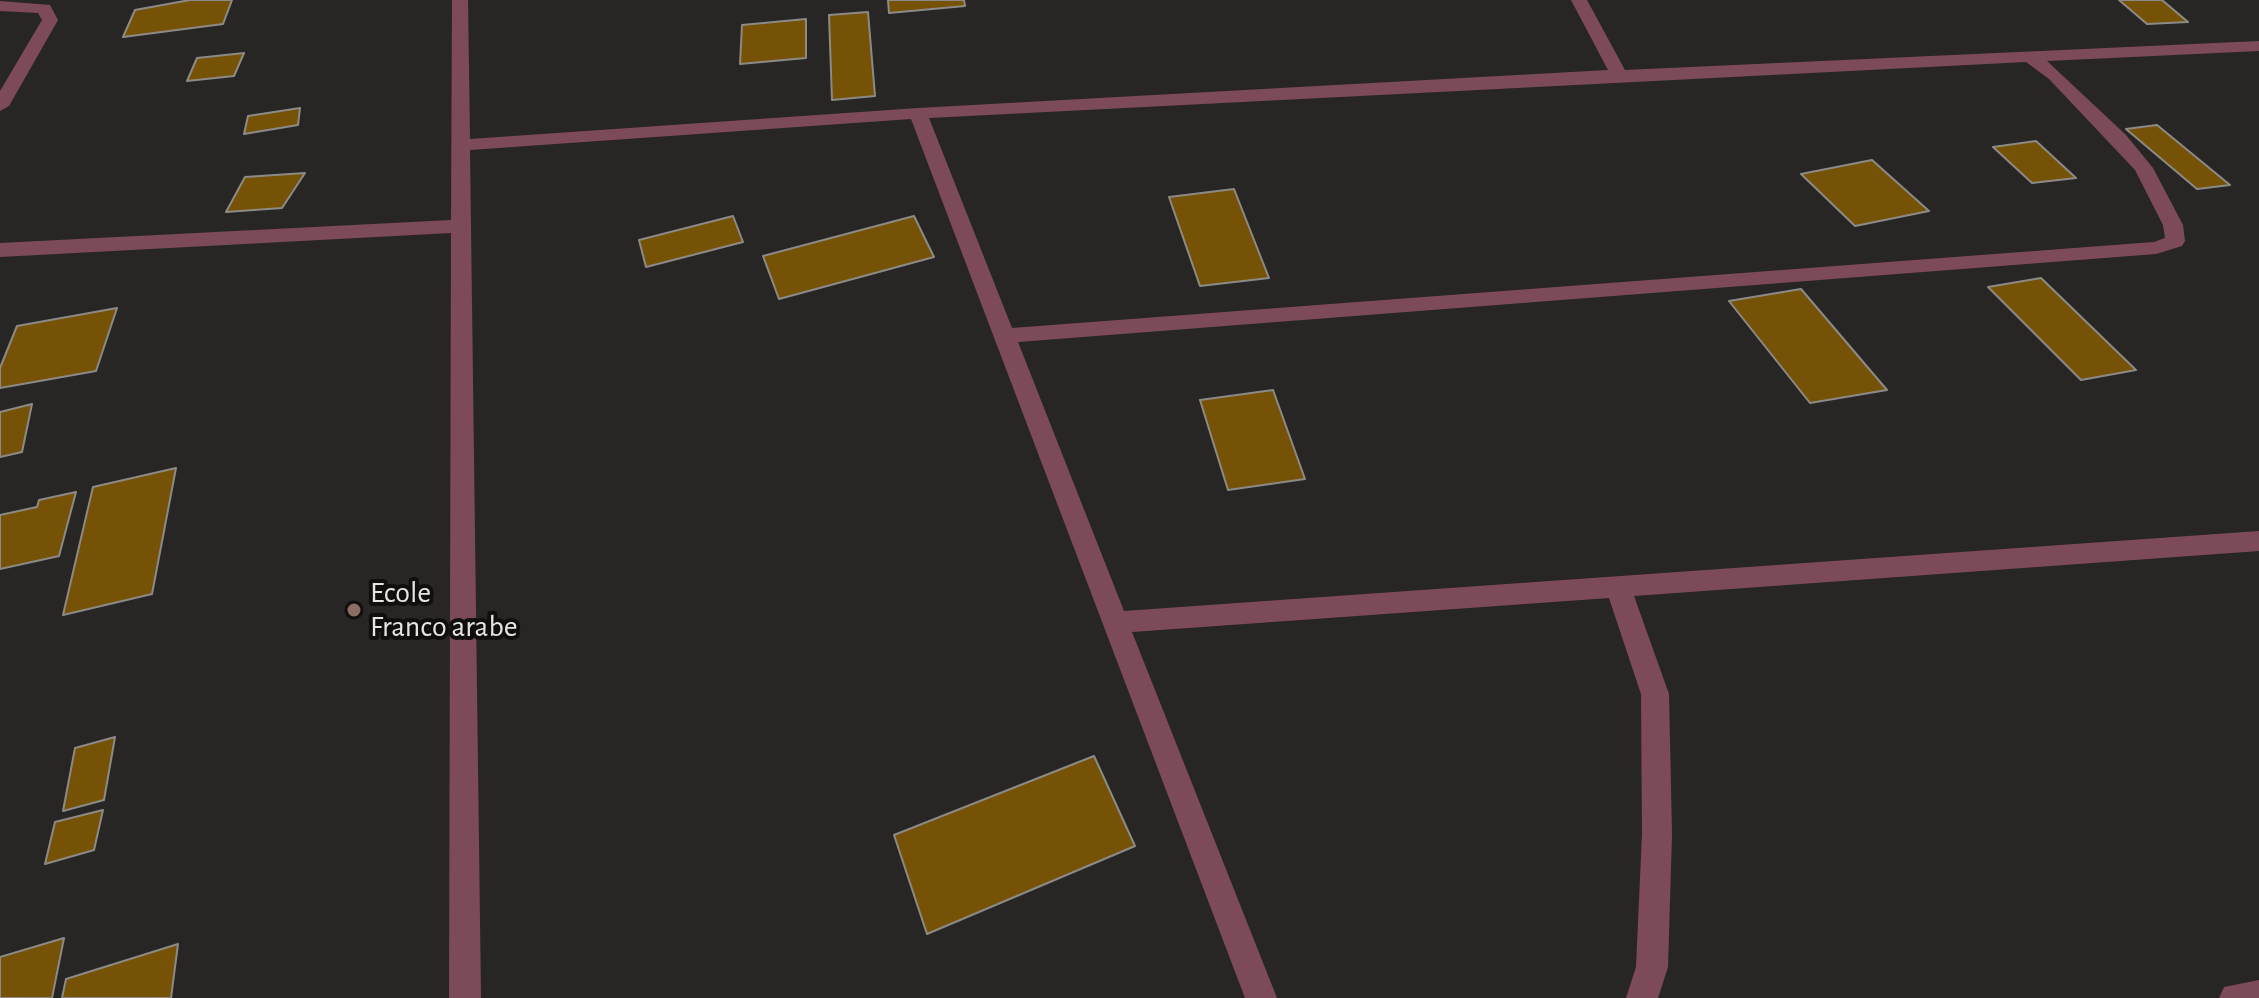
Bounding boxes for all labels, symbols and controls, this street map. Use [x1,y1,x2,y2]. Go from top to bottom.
place label: Ecole Franco arabe [370,575,518,646]
marker: Ecole Franco arabe [345,601,363,619]

